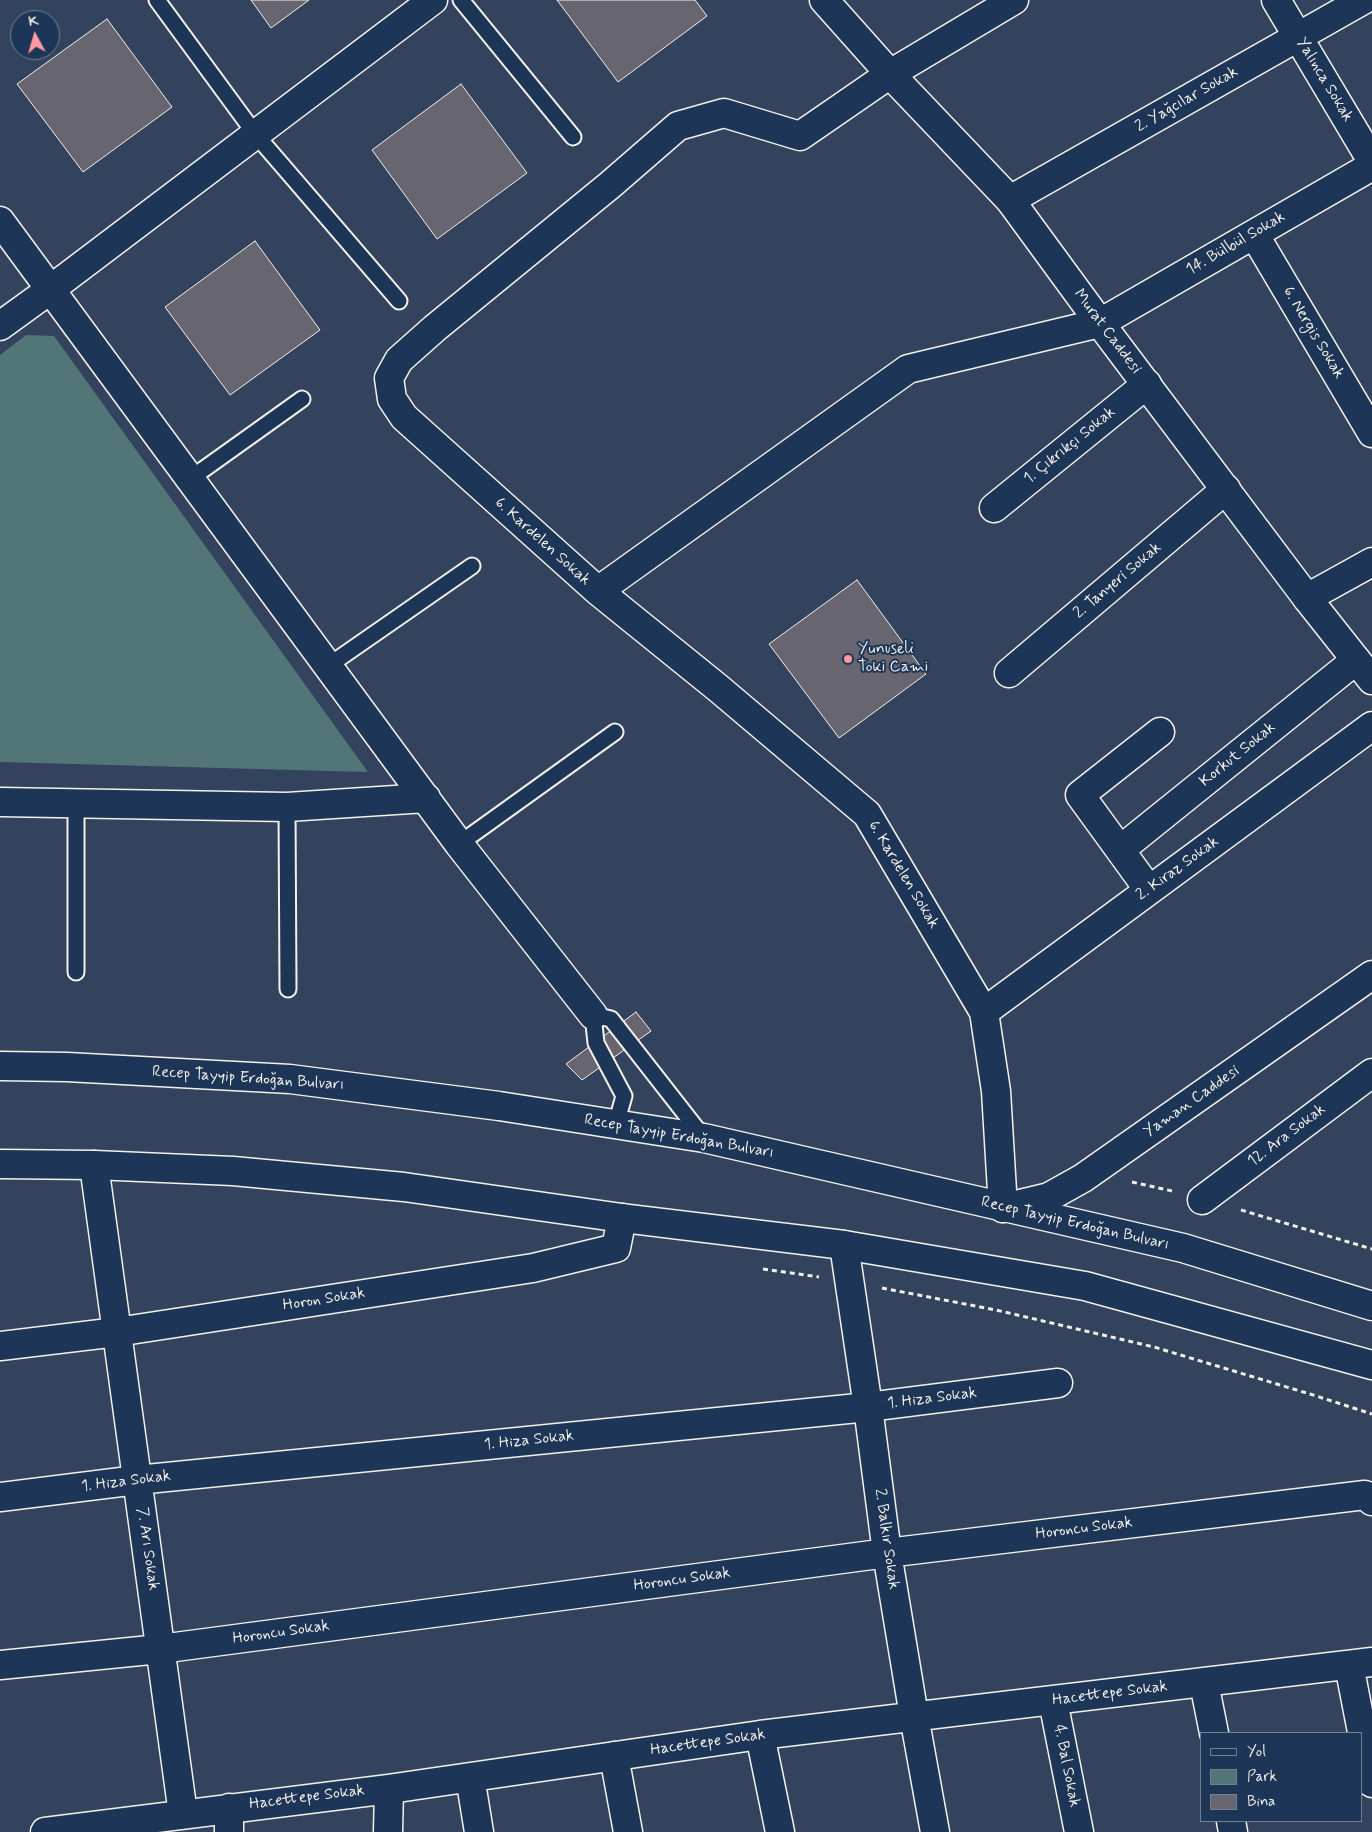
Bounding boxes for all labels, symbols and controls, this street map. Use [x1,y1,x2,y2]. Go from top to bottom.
north arrow [10,10,60,60]
text: K [28,12,39,31]
street label: Yalınca Sokak [1291,34,1357,126]
street label: 2. Yağcılar Sokak [1132,63,1242,137]
street label: 14. Bülbül Sokak [1183,208,1289,280]
street label: 6. Nergis Sokak [1278,283,1348,383]
street label: Murat Caddesi [1069,286,1145,378]
street label: 1. Çıkrıkçı Sokak [1020,403,1120,489]
street label: 6. Kardelen Sokak [490,494,594,590]
street label: 2. Tanyeri Sokak [1070,539,1166,623]
place label: Yunuseli Toki Cami [858,640,928,678]
marker: Yunuseli Toki Cami [842,653,854,665]
street label: Korkut Sokak [1196,718,1280,792]
street label: 6. Kardelen Sokak [863,818,943,932]
street label: 2. Kiraz Sokak [1133,833,1223,905]
street label: Yaman Caddesi [1140,1062,1244,1142]
street label: Recep Tayyip Erdoğan Bulvarı [151,1063,345,1095]
street label: 12. Ara Sokak [1244,1100,1330,1172]
street label: Recep Tayyip Erdoğan Bulvarı [583,1111,775,1163]
street label: Recep Tayyip Erdoğan Bulvarı [979,1193,1171,1255]
street label: Horon Sokak [282,1284,366,1316]
street label: 1. Hiza Sokak [886,1384,978,1414]
street label: 1. Hiza Sokak [483,1427,575,1455]
street label: 1. Hiza Sokak [80,1467,172,1497]
street label: 2. Balkır Sokak [869,1487,903,1591]
street label: 7. Arı Sokak [132,1506,162,1592]
street label: Horoncu Sokak [1034,1514,1134,1544]
street label: Horoncu Sokak [632,1564,732,1596]
street label: Horoncu Sokak [231,1617,331,1649]
street label: Hacettepe Sokak [1051,1677,1169,1711]
street label: 4. Bal Sokak [1049,1723,1083,1809]
street label: Hacettepe Sokak [649,1725,767,1761]
legend [1200,1732,1362,1822]
text: Yol [1247,1742,1266,1762]
text: Park [1247,1767,1277,1787]
street label: Hacettepe Sokak [248,1781,366,1815]
text: Bina [1247,1792,1275,1812]

